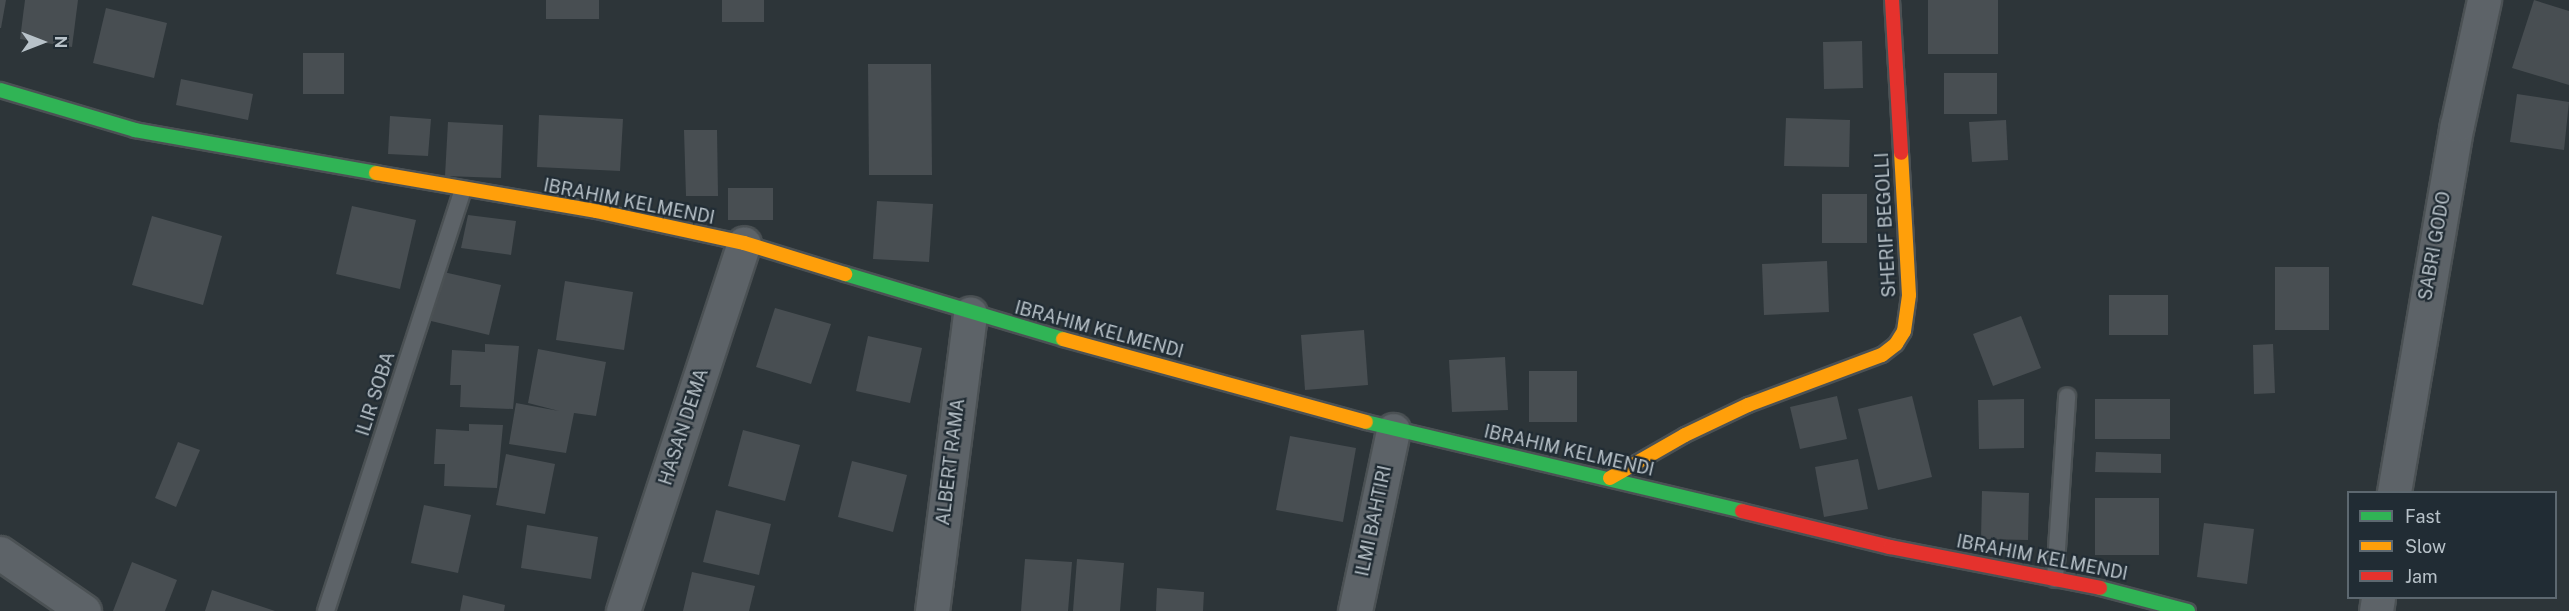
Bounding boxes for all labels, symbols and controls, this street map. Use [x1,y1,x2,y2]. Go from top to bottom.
north arrow [12,12,72,72]
text: N [51,36,70,48]
street label: SHERIF BEGOLLI [1871,152,1901,298]
street label: IBRAHIM KELMENDI [542,175,716,229]
street label: SABRI GODO [2415,190,2455,302]
street label: IBRAHIM KELMENDI [1012,297,1186,363]
street label: ILIR SOBA [352,349,400,439]
street label: HASAN DEMA [655,366,713,488]
street label: ALBERT RAMA [933,397,969,527]
street label: IBRAHIM KELMENDI [1482,421,1656,481]
street label: ILMI BAHTIRI [1352,464,1396,578]
legend [2347,491,2557,599]
text: Fast [2405,506,2441,527]
street label: IBRAHIM KELMENDI [1955,531,2129,585]
text: Slow [2405,536,2446,557]
text: Jam [2405,566,2438,587]

